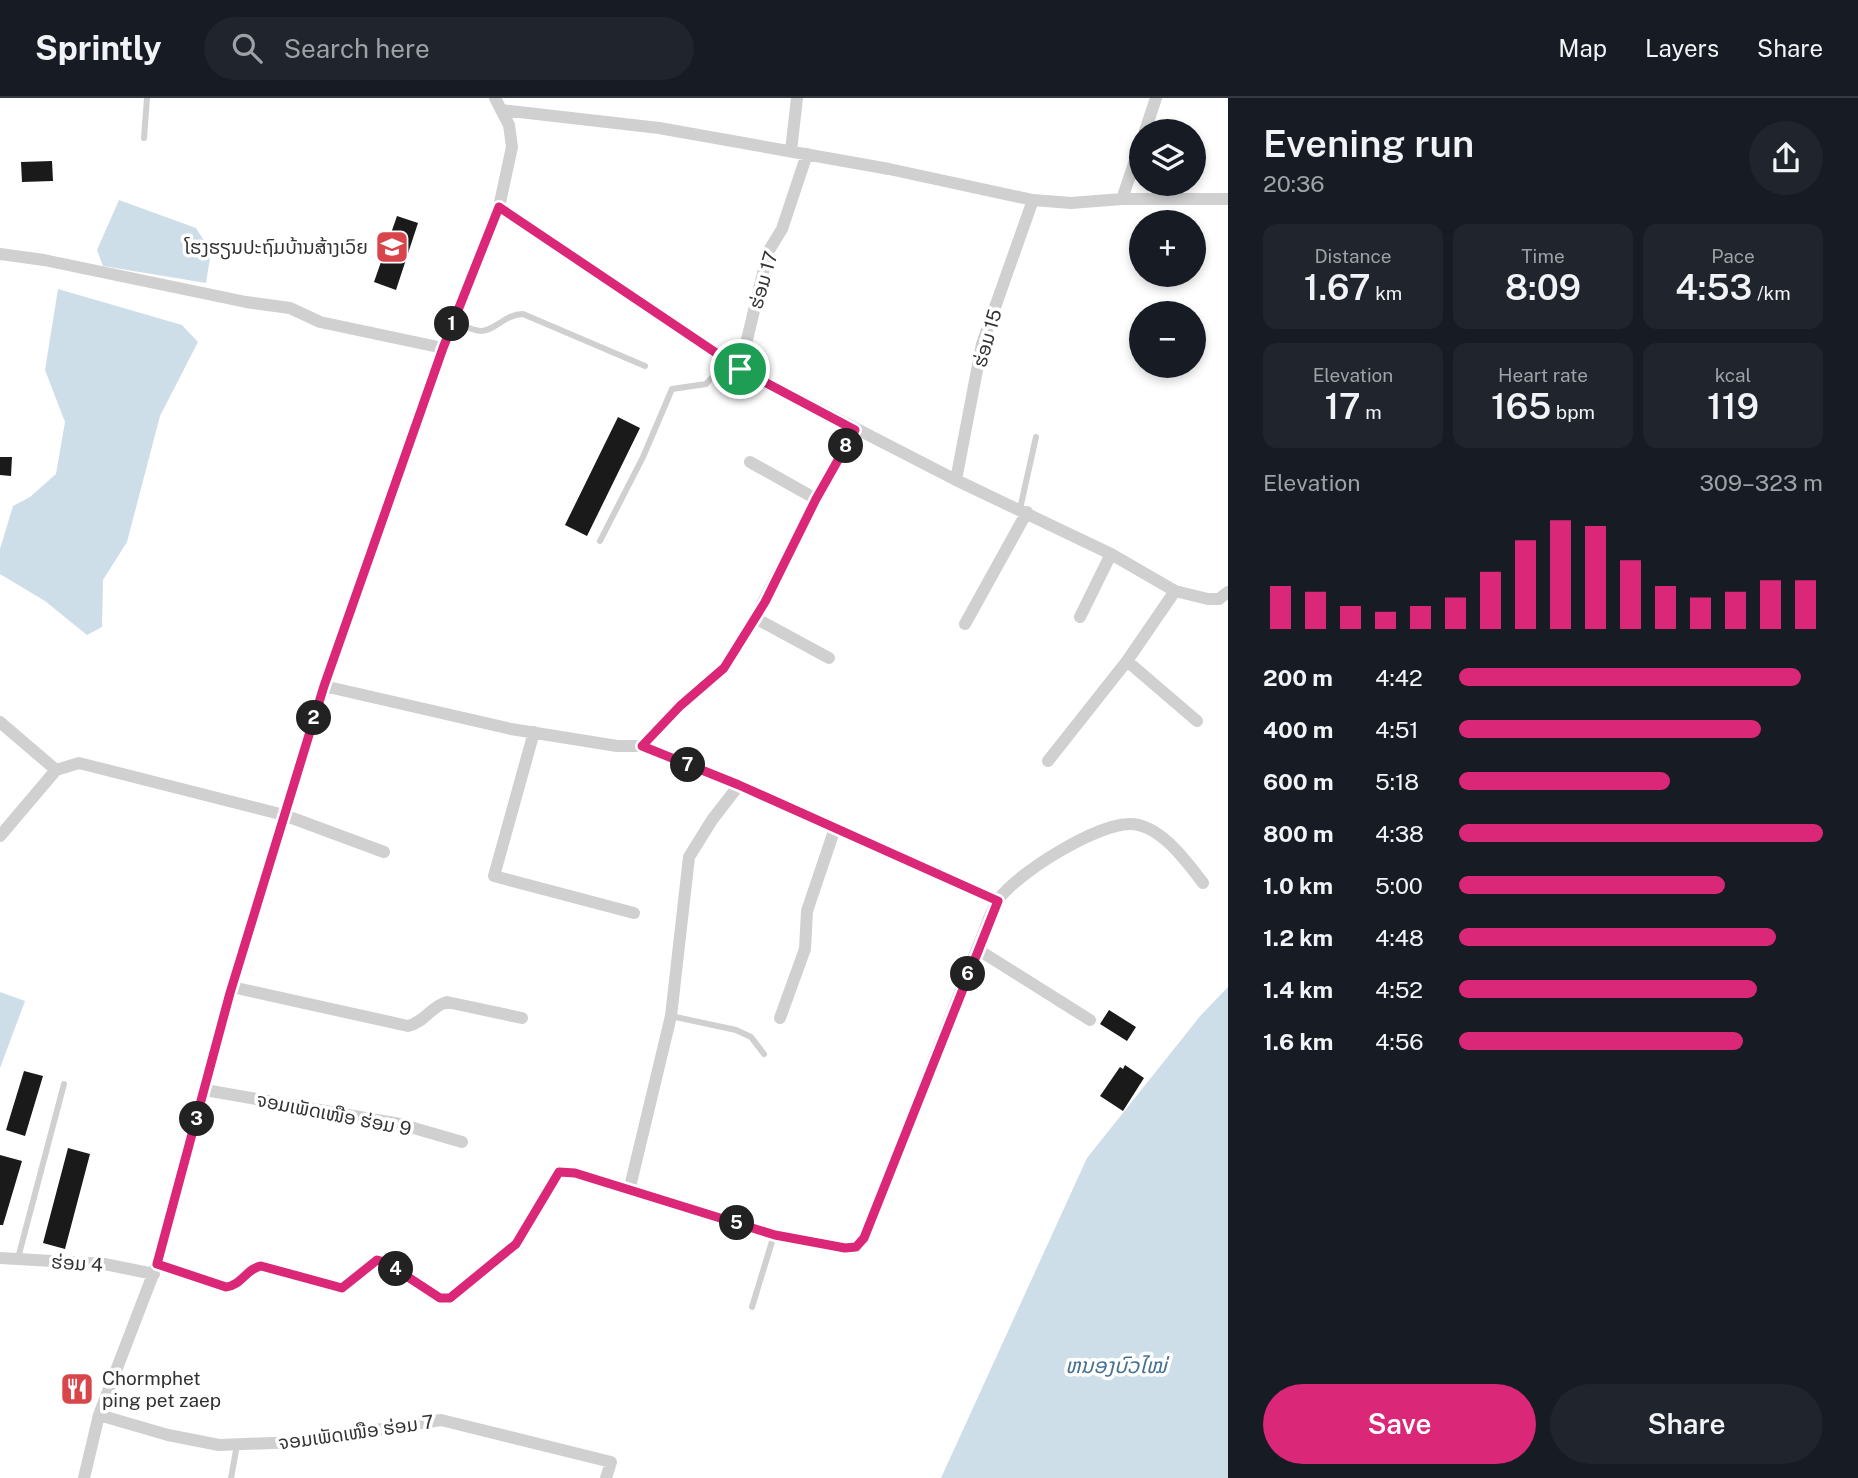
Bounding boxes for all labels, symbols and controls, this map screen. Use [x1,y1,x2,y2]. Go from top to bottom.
search box [204,17,694,80]
text: Sprintly [35,29,162,67]
icon: search [228,29,266,67]
text: Search here [284,33,430,64]
text: Map [1558,34,1607,62]
text: Layers [1645,34,1719,62]
text: Share [1757,34,1823,62]
map controls [1129,119,1206,378]
button: layers [1129,119,1206,196]
text: Evening run [1263,121,1474,166]
button: share [1749,121,1823,195]
text: 20:36 [1263,170,1325,197]
button: + [1129,210,1206,287]
school or university icon: ໂຮງຮຽນປະຖົມບ້ານສ້າງເວົຍ [373,228,411,266]
place label: ໂຮງຮຽນປະຖົມບ້ານສ້າງເວົຍ [184,236,368,260]
text: Distance [1314,245,1392,267]
text: Time [1521,245,1565,267]
text: Pace [1711,245,1755,267]
street label: ຮ່ອມ 17 [744,249,782,311]
text: 1.67 [1304,267,1371,308]
text: 8:09 [1505,267,1581,308]
text: 4:53 [1675,267,1752,308]
text: km [1371,282,1402,304]
text: /km [1752,282,1791,304]
button: − [1129,301,1206,378]
pin: 1 [434,306,470,342]
street label: ຮ່ອມ 15 [968,306,1006,370]
text: 1 [447,312,456,334]
pin [710,339,770,399]
icon: arrive [721,350,759,388]
text: Elevation [1313,364,1393,386]
text: Heart rate [1498,364,1588,386]
text: kcal [1715,364,1751,386]
text: 17 [1324,386,1361,427]
text: 165 [1491,386,1551,427]
text: 119 [1707,386,1759,427]
text: m [1361,401,1382,423]
text: bpm [1551,401,1595,423]
pin: 8 [828,428,864,464]
text: 8 [839,434,852,456]
text: Elevation [1263,469,1361,496]
text: 309–323 m [1699,469,1823,496]
text: 200 m [1263,664,1333,691]
text: 4:42 [1375,664,1423,691]
pin: 2 [296,700,332,736]
text: 2 [307,706,320,728]
text: 400 m [1263,716,1333,743]
text: 4:51 [1375,716,1419,743]
pin: 7 [670,748,706,782]
text: 7 [682,753,693,775]
text: 600 m [1263,768,1333,795]
text: 5:18 [1375,768,1419,795]
text: 800 m [1263,820,1334,847]
text: 4:38 [1375,820,1424,847]
text: 1.0 km [1263,872,1333,899]
text: 5:00 [1375,872,1423,899]
text: 1.2 km [1263,924,1333,951]
text: 4:48 [1375,924,1424,951]
pin: 6 [950,956,986,992]
text: 6 [961,962,974,984]
text: 1.4 km [1263,976,1333,1003]
text: 4:52 [1375,976,1423,1003]
text: 1.6 km [1263,1028,1333,1055]
text: 4:56 [1375,1028,1424,1055]
street label: ຈອມເພັດເໜືອ ຮ່ອມ 9 [255,1088,413,1140]
pin: 3 [180,1102,214,1136]
text: 3 [190,1107,203,1129]
pin: 5 [720,1206,754,1240]
text: 5 [730,1211,743,1233]
street label: ຮ່ອມ 4 [50,1250,104,1276]
pin: 4 [378,1252,414,1286]
text: 4 [389,1257,402,1279]
water label: ຫນອງບົວໄໝ່ [1065,1353,1170,1378]
place label: Chormphet ping pet zaep [102,1367,221,1411]
restaurant icon: Chormphet ping pet zaep [58,1370,96,1408]
button: Save [1263,1384,1536,1464]
button: Share [1550,1384,1823,1464]
street label: ຈອມເພັດເໜືອ ຮ່ອມ 7 [277,1410,435,1454]

